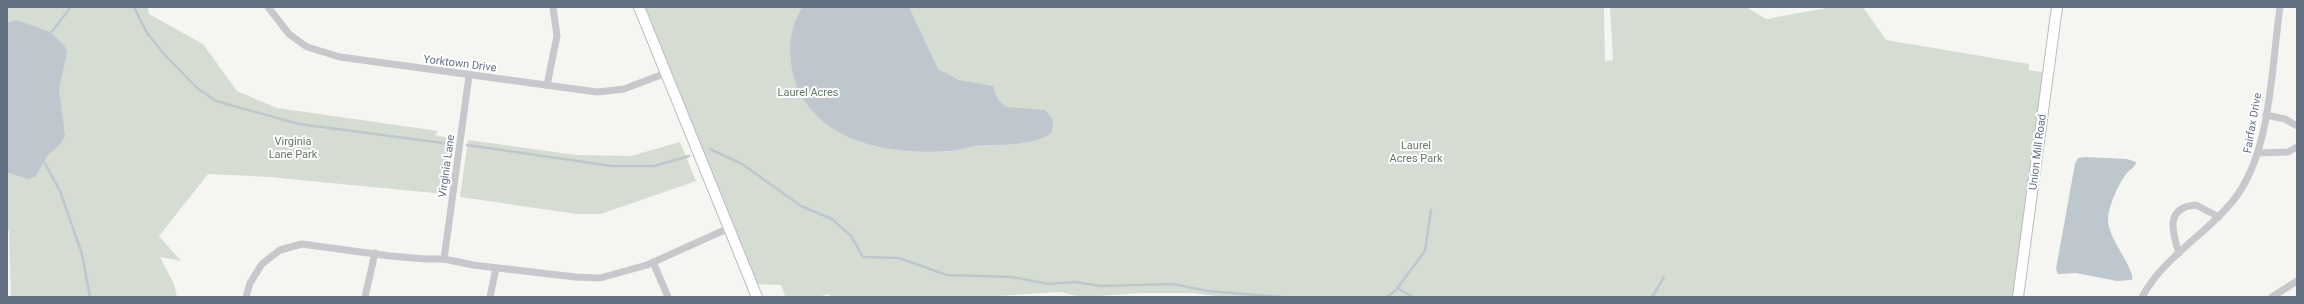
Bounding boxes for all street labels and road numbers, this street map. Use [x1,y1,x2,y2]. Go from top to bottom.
street label: Yorktown Drive [423,53,497,74]
street label: Fairfax Drive [2241,92,2264,154]
street label: Union Mill Road [2026,113,2049,191]
street label: Virginia Lane [436,134,457,198]

